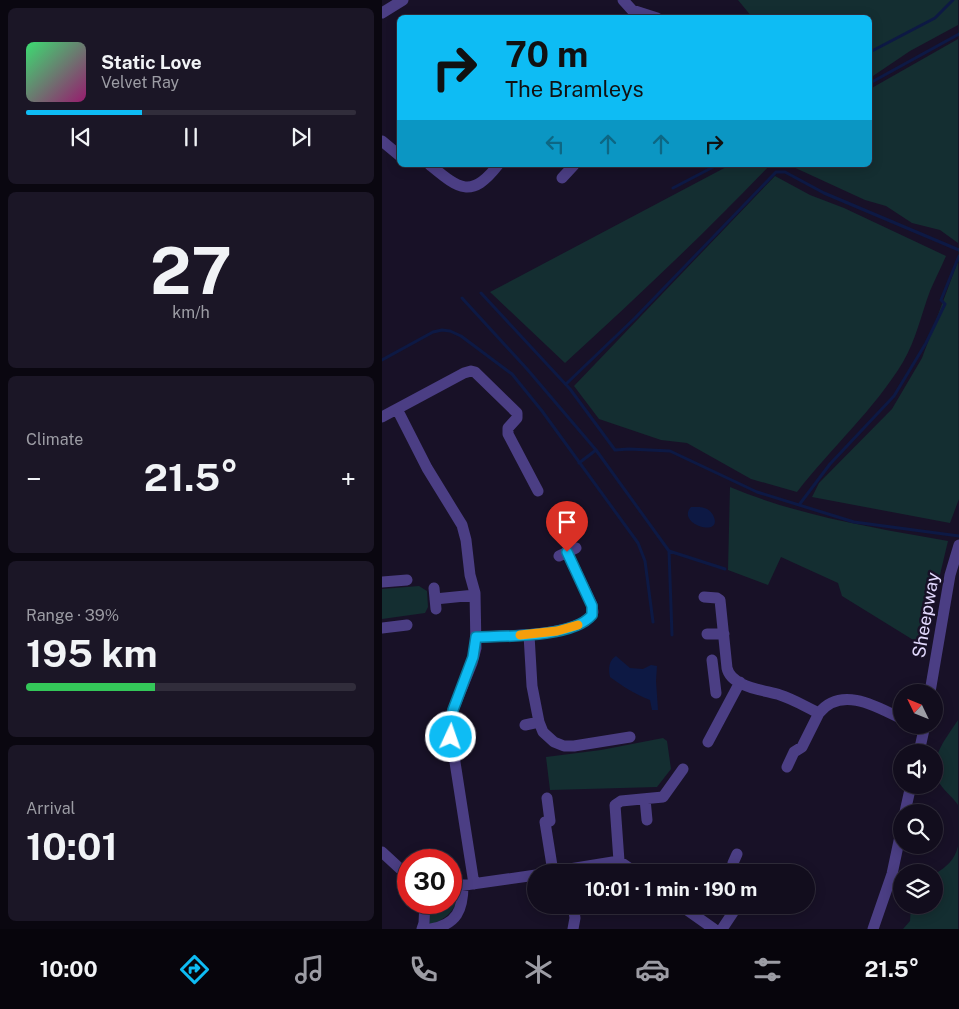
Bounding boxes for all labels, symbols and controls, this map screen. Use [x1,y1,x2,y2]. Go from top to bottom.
text: 70 m [505,34,588,75]
icon: right [422,35,487,100]
text: Static Love [101,51,202,73]
text: Velvet Ray [101,73,179,92]
text: The Bramleys [505,76,644,102]
icon: previous [67,123,95,151]
icon: pause [177,123,205,151]
icon: next [287,123,315,151]
icon: left [541,130,569,158]
icon: ahead [594,130,622,158]
icon: ahead [647,130,675,158]
icon: right [700,130,728,158]
text: 27 [150,232,232,309]
text: km/h [172,303,210,322]
text: Climate [26,430,83,449]
text: 21.5° [144,455,238,500]
text: − [26,462,42,495]
text: + [340,462,356,495]
pin [546,501,588,552]
icon: arrive [553,508,581,536]
street label: Sheepway [908,570,943,659]
text: Range · 39% [26,606,119,625]
text: 195 km [26,631,158,676]
north arrow [893,684,943,734]
map controls [893,684,943,914]
position arrow [424,710,476,762]
button: sound [893,744,943,794]
text: Arrival [26,799,75,818]
button: search [893,804,943,854]
text: 10:01 [26,824,118,869]
speed limit sign: 30 [397,849,462,914]
button: layers [893,864,943,914]
text: 10:01 · 1 min · 190 m [585,878,757,900]
icon: directions [177,952,212,987]
icon: music [292,952,327,987]
icon: phone [406,952,441,987]
icon: climate [521,952,556,987]
icon: car [635,952,670,987]
icon: filters [750,952,785,987]
text: 10:00 [40,956,98,982]
text: 21.5° [865,956,919,982]

